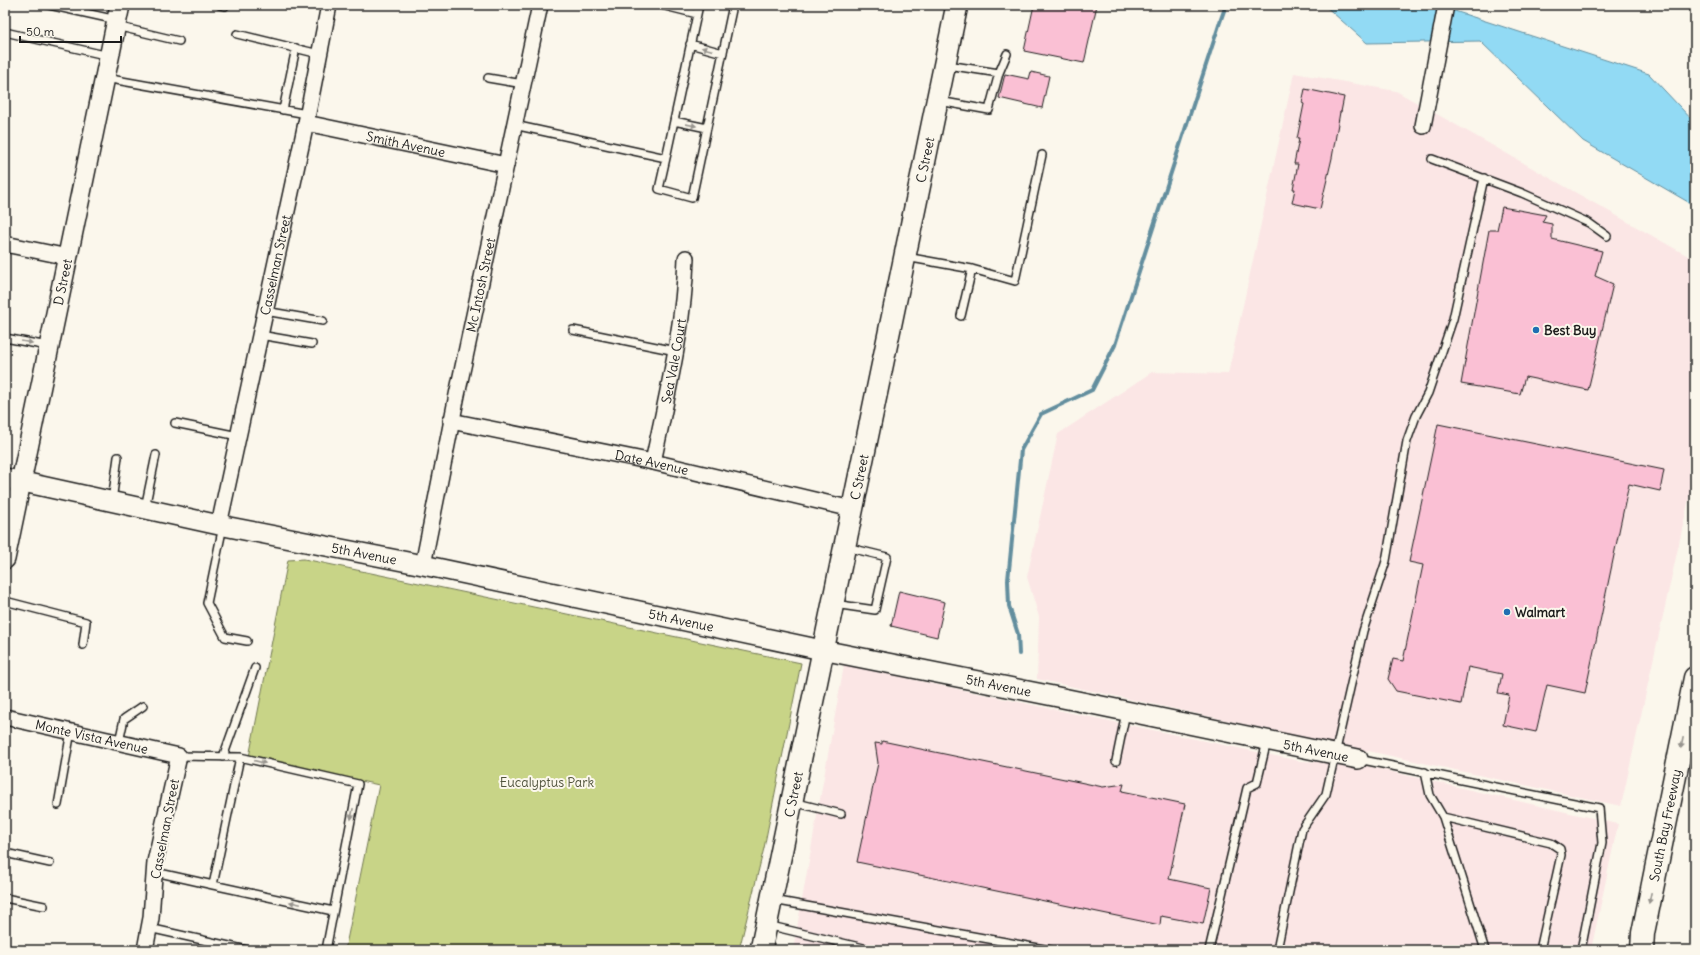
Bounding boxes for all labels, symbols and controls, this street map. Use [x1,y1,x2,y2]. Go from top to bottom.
scale bar [20,18,121,44]
text: 50 m [26,24,55,39]
one-way arrow [700,46,712,52]
one-way arrow [684,122,697,128]
street label: Smith Avenue [365,127,447,161]
street label: C Street [912,135,938,184]
street label: Casselman Street [256,213,294,317]
street label: Mc Intosh Street [462,235,499,334]
street label: D Street [49,257,76,307]
street label: Sea Vale Court [657,317,689,405]
place label: Best Buy [1544,322,1596,339]
marker: Best Buy [1531,325,1541,335]
one-way arrow [21,340,33,346]
street label: Date Avenue [614,446,690,479]
street label: C Street [846,452,872,502]
street label: 5th Avenue [330,539,398,568]
place label: Walmart [1515,604,1566,621]
street label: 5th Avenue [647,605,715,635]
marker: Walmart [1502,607,1512,617]
street label: 5th Avenue [965,670,1033,700]
street label: Monte Vista Avenue [34,716,150,757]
street label: 5th Avenue [1282,735,1350,765]
one-way arrow [1678,737,1684,750]
one-way arrow [254,759,266,765]
street label: South Bay Freeway [1645,768,1685,883]
street label: C Street [780,769,806,819]
park label: Eucalyptus Park [500,774,595,791]
street label: Casselman Street [147,777,183,881]
one-way arrow [349,807,355,820]
one-way arrow [1647,892,1653,904]
one-way arrow [289,899,301,905]

